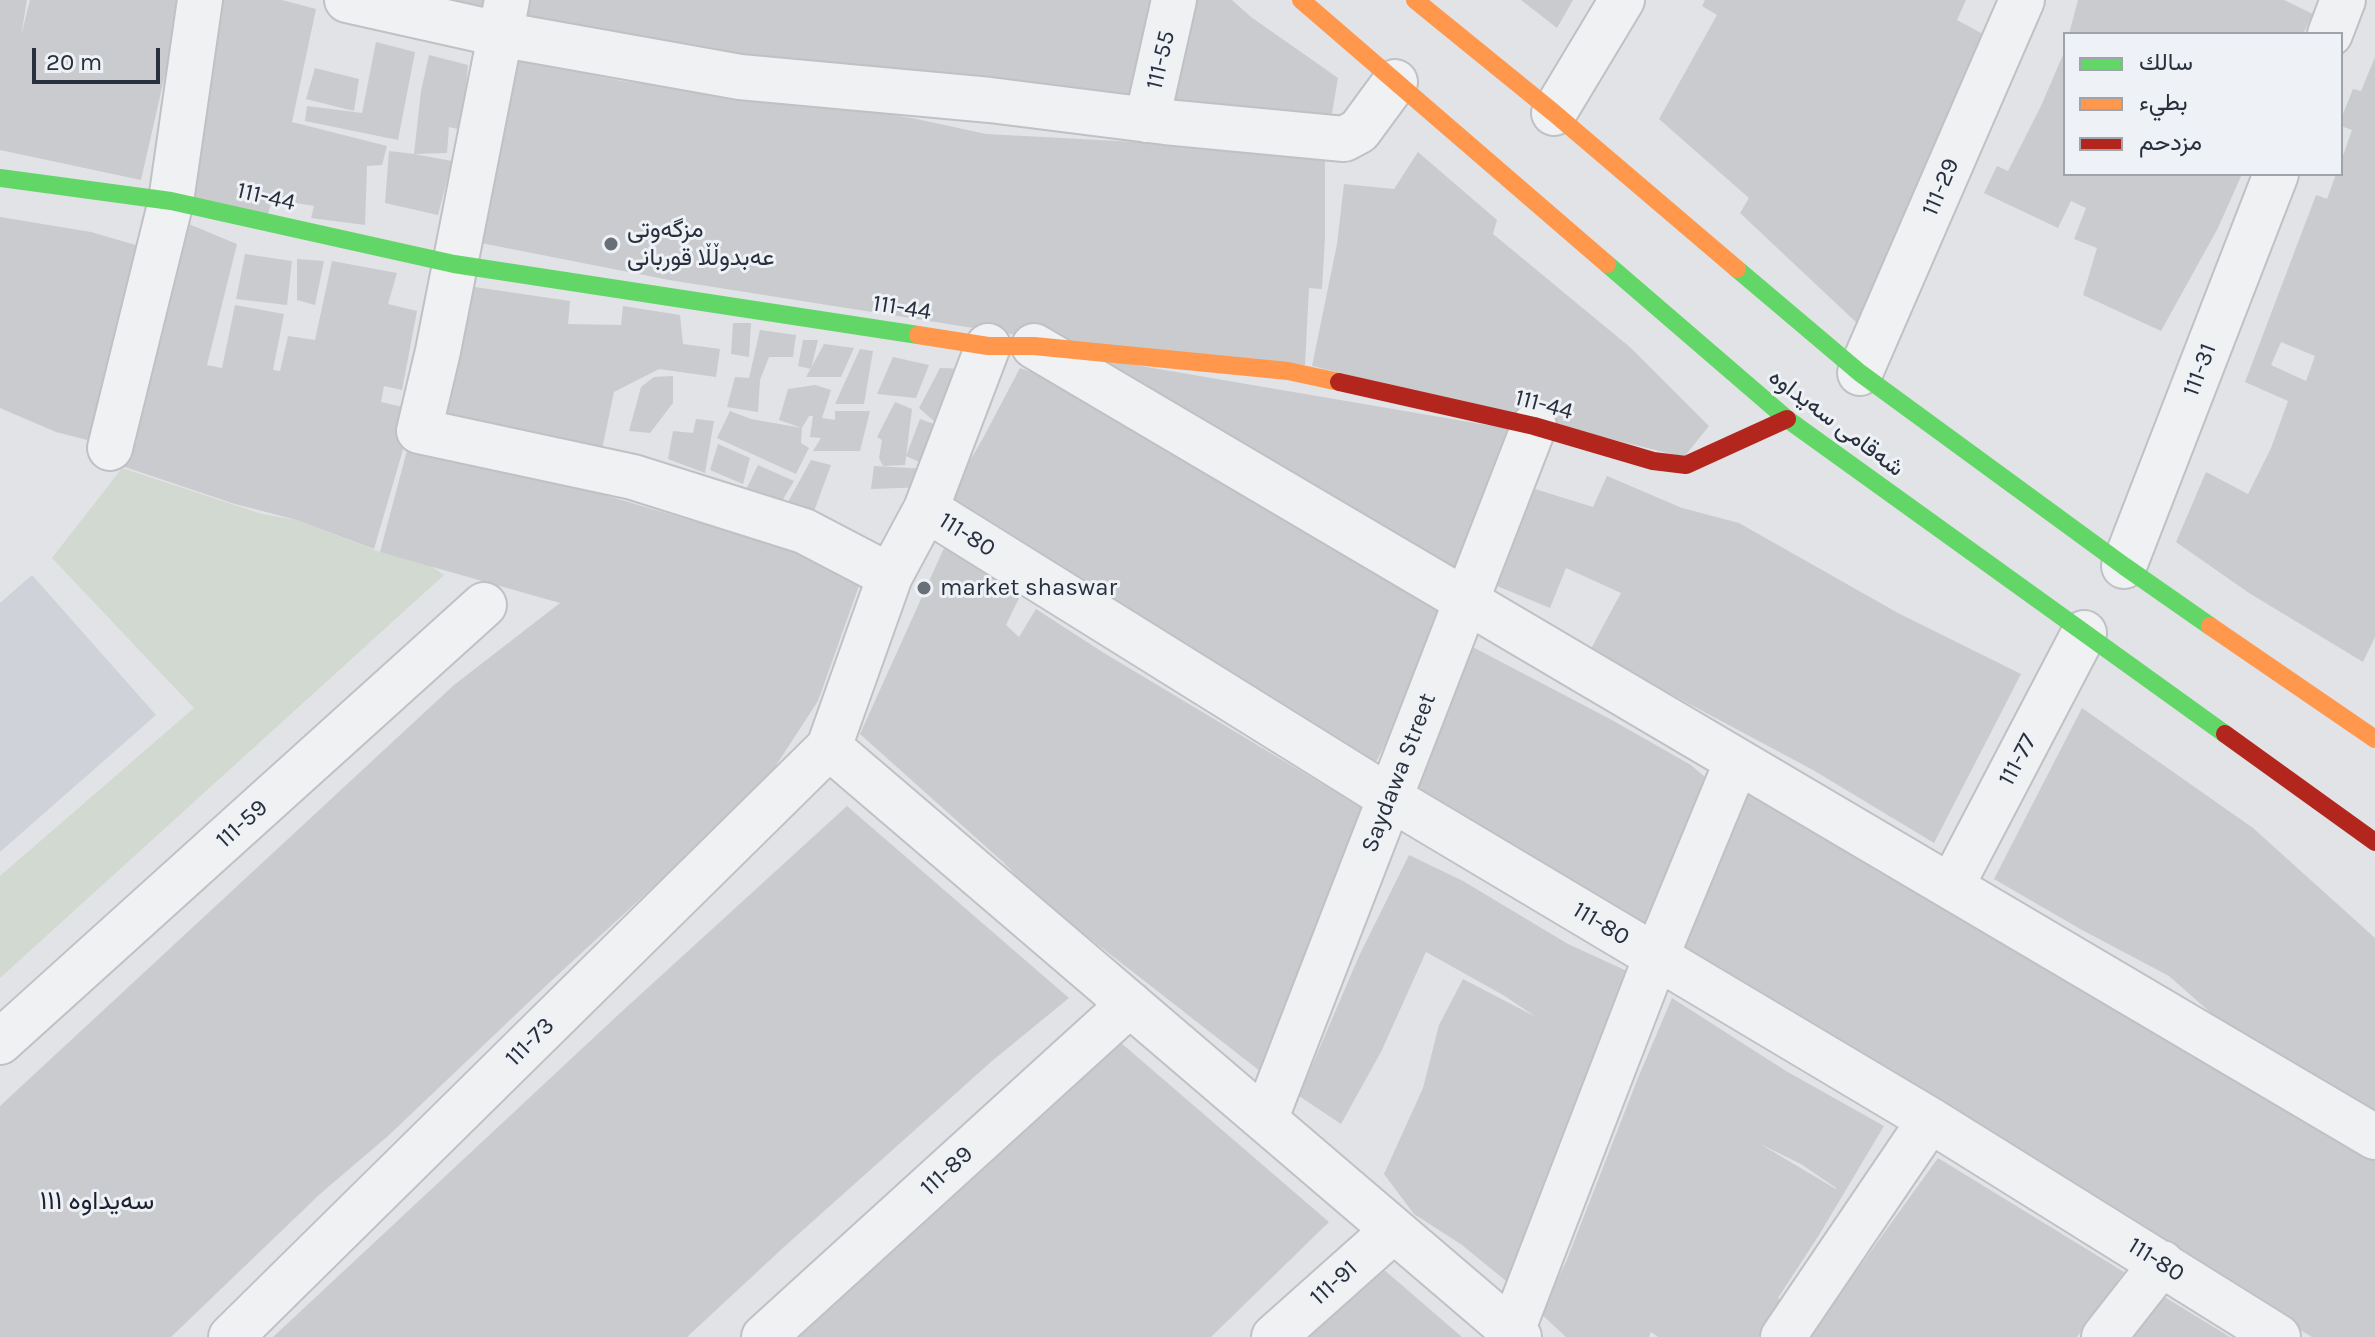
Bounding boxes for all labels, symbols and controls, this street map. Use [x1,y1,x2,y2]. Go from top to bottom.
street label: 111-55 [1140,28,1182,92]
scale bar [36,32,164,82]
legend [2063,32,2343,176]
text: 20 m [46,48,102,76]
text: سالك [2139,48,2193,76]
text: بطيء [2139,88,2188,116]
text: مزدحم [2139,128,2202,156]
street label: 111-29 [1916,154,1966,220]
street label: 111-44 [234,176,298,218]
place label: مزگەوتی عەبدوڵڵا قوربانی [627,216,775,272]
marker: مزگەوتی عەبدوڵڵا قوربانی [602,235,620,253]
street label: 111-44 [871,289,933,327]
street label: 111-31 [2177,340,2223,400]
street label: شەقامی سەیداوە [1763,363,1909,483]
street label: 111-44 [1512,383,1576,427]
street label: 111-80 [933,507,1001,563]
place label: market shaswar [940,574,1117,602]
marker: market shaswar [915,579,933,597]
street label: Saydawa Street [1355,689,1443,857]
street label: 111-77 [1992,729,2044,791]
street label: 111-59 [210,793,274,855]
street label: 111-80 [1567,896,1635,952]
street label: 111-73 [499,1011,561,1073]
street label: 111-89 [915,1140,979,1202]
district label: سەیداوە ١١١ [40,1186,154,1218]
street label: 111-80 [2122,1232,2190,1288]
street label: 111-91 [1304,1254,1364,1312]

